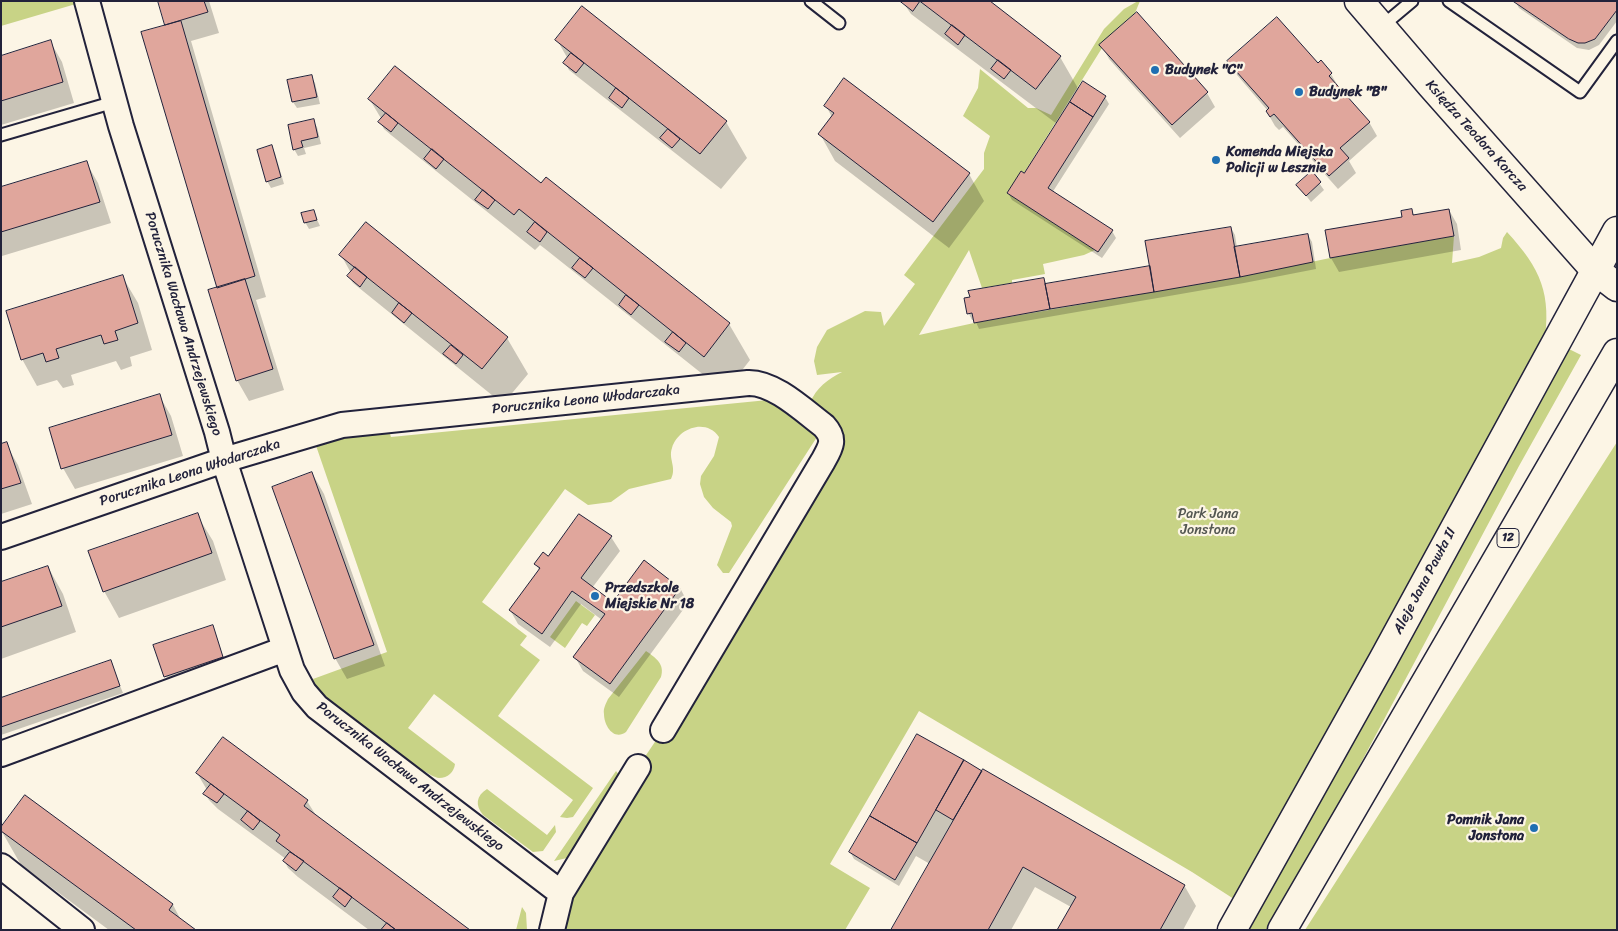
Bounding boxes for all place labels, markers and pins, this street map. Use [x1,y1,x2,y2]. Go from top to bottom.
place label: Budynek "C" [1165,62,1242,78]
marker: Budynek "C" [1149,64,1161,76]
place label: Budynek "B" [1309,84,1386,100]
marker: Budynek "B" [1293,86,1305,98]
place label: Komenda Miejska Policji w Lesznie [1226,144,1333,176]
marker: Komenda Miejska Policji w Lesznie [1210,154,1222,166]
place label: Przedszkole Miejskie Nr 18 [605,580,694,612]
marker: Przedszkole Miejskie Nr 18 [589,590,601,602]
place label: Pomnik Jana Jonstona [1447,812,1524,844]
marker: Pomnik Jana Jonstona [1528,822,1540,834]

